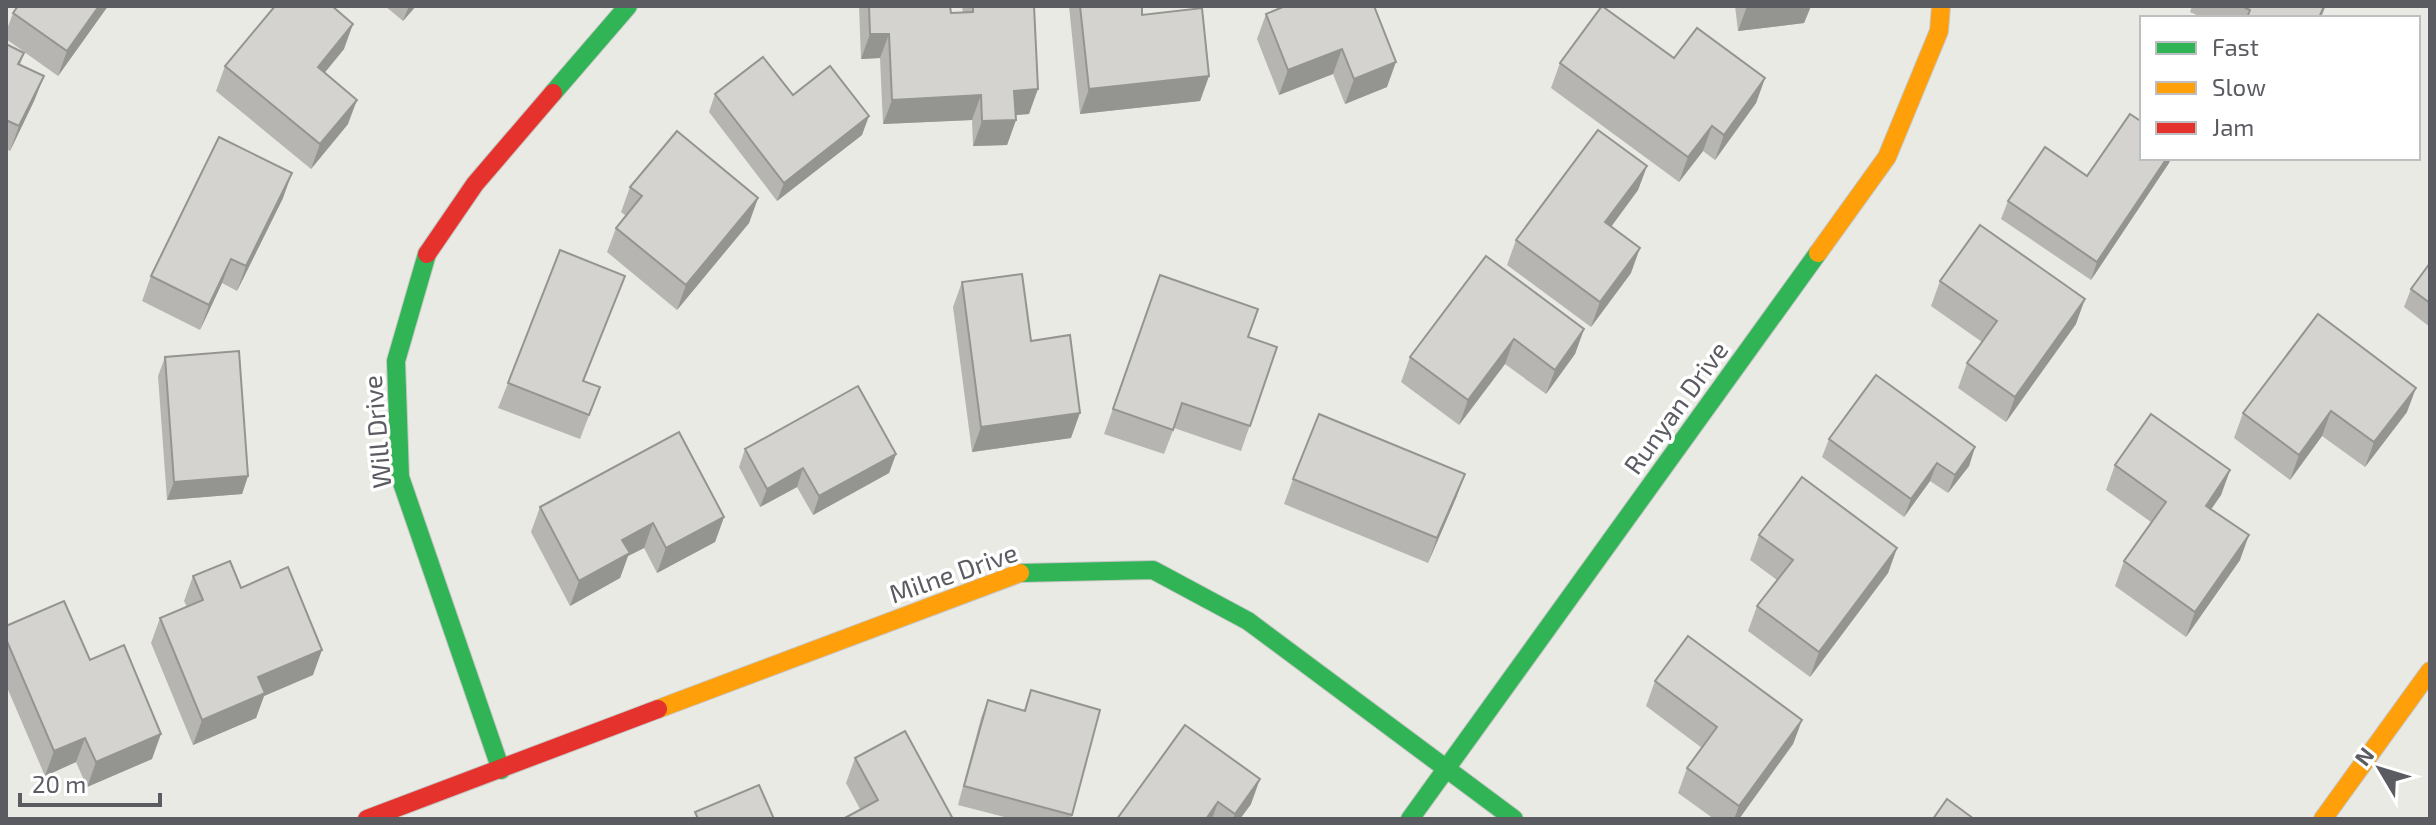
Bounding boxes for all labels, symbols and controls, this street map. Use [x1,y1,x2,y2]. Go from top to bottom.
legend [2140,16,2420,160]
text: Fast [2212,32,2259,61]
text: Slow [2212,72,2266,101]
text: Jam [2212,112,2254,141]
street label: Runyan Drive [1616,335,1734,479]
street label: Will Drive [356,374,396,490]
street label: Milne Drive [885,536,1021,608]
north arrow [2340,729,2420,809]
text: N [2348,742,2379,770]
scale bar [20,757,160,807]
text: 20 m [32,769,86,798]

